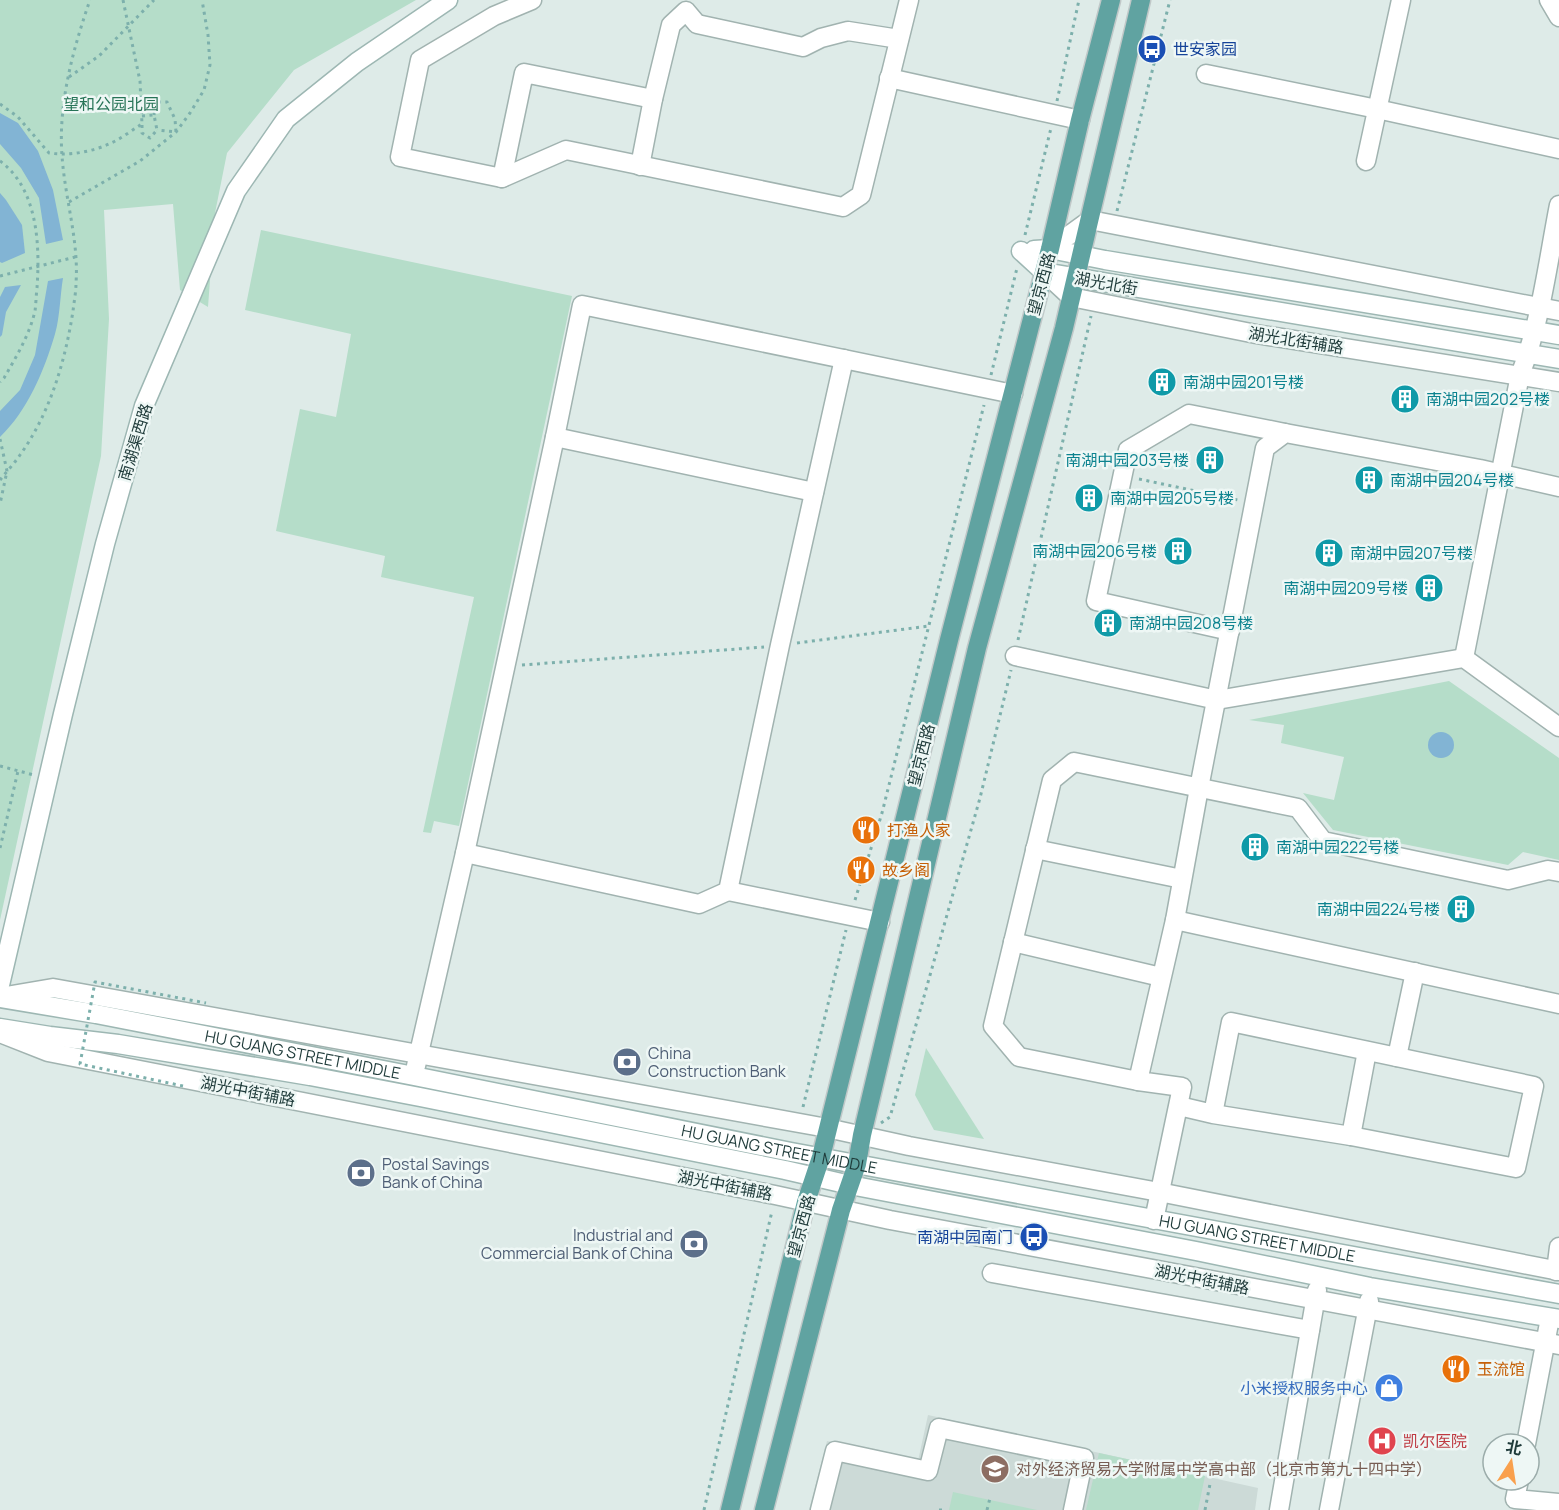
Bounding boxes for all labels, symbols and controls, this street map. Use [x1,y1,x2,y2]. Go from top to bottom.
bus stop icon: 世安家园 [1136,33,1168,65]
place label: 世安家园 [1173,38,1237,60]
park label: 望和公园北园 [63,93,159,115]
street label: 望京西路 [1022,250,1060,318]
street label: 湖光北街 [1073,267,1139,299]
street label: 湖光北街辅路 [1247,322,1345,358]
building icon: 南湖中园201号楼 [1146,366,1178,398]
place label: 南湖中园201号楼 [1183,371,1304,393]
building icon: 南湖中园202号楼 [1389,383,1421,415]
place label: 南湖中园202号楼 [1426,388,1550,410]
street label: 南湖渠西路 [113,401,157,483]
building icon: 南湖中园203号楼 [1194,444,1226,476]
place label: 南湖中园203号楼 [1065,449,1189,471]
building icon: 南湖中园204号楼 [1353,464,1385,496]
place label: 南湖中园204号楼 [1390,469,1514,491]
building icon: 南湖中园205号楼 [1073,482,1105,514]
place label: 南湖中园205号楼 [1110,487,1234,509]
building icon: 南湖中园206号楼 [1162,535,1194,567]
building icon: 南湖中园207号楼 [1313,537,1345,569]
place label: 南湖中园206号楼 [1032,540,1157,562]
place label: 南湖中园207号楼 [1350,542,1473,564]
building icon: 南湖中园209号楼 [1413,572,1445,604]
place label: 南湖中园209号楼 [1283,577,1408,599]
building icon: 南湖中园208号楼 [1092,607,1124,639]
place label: 南湖中园208号楼 [1129,612,1253,634]
street label: 望京西路 [903,721,939,789]
restaurant icon: 打渔人家 [850,814,882,846]
place label: 打渔人家 [887,819,951,841]
building icon: 南湖中园222号楼 [1239,831,1271,863]
place label: 南湖中园222号楼 [1276,836,1399,858]
restaurant icon: 故乡阁 [845,854,877,886]
place label: 故乡阁 [882,859,930,881]
building icon: 南湖中园224号楼 [1445,893,1477,925]
place label: 南湖中园224号楼 [1317,898,1440,920]
street label: HU GUANG STREET MIDDLE [203,1024,403,1084]
place label: China Construction Bank [648,1042,787,1082]
bank icon: China Construction Bank [611,1046,643,1078]
street label: 湖光中街辅路 [199,1071,297,1111]
street label: HU GUANG STREET MIDDLE [680,1119,879,1179]
place label: Postal Savings Bank of China [382,1153,489,1193]
bank icon: Postal Savings Bank of China [345,1157,377,1189]
street label: 湖光中街辅路 [676,1165,774,1205]
street label: 望京西路 [782,1192,820,1260]
street label: HU GUANG STREET MIDDLE [1157,1209,1357,1267]
bus stop icon: 南湖中园南门 [1018,1221,1050,1253]
place label: Industrial and Commercial Bank of China [481,1224,673,1264]
place label: 南湖中园南门 [917,1226,1013,1248]
bank icon: Industrial and Commercial Bank of China [678,1228,710,1260]
street label: 湖光中街辅路 [1153,1259,1251,1299]
restaurant icon: 玉流馆 [1440,1353,1472,1385]
place label: 玉流馆 [1477,1358,1525,1380]
shop icon: 小米授权服务中心 [1373,1372,1405,1404]
place label: 小米授权服务中心 [1240,1377,1368,1399]
hospital icon: 凯尔医院 [1366,1425,1398,1457]
place label: 凯尔医院 [1403,1430,1467,1452]
north arrow [1481,1432,1541,1492]
text: 北 [1504,1435,1524,1460]
school or university icon: 对外经济贸易大学附属中学高中部（北京市第九十四中学） [979,1453,1011,1485]
place label: 对外经济贸易大学附属中学高中部（北京市第九十四中学） [1016,1458,1432,1480]

